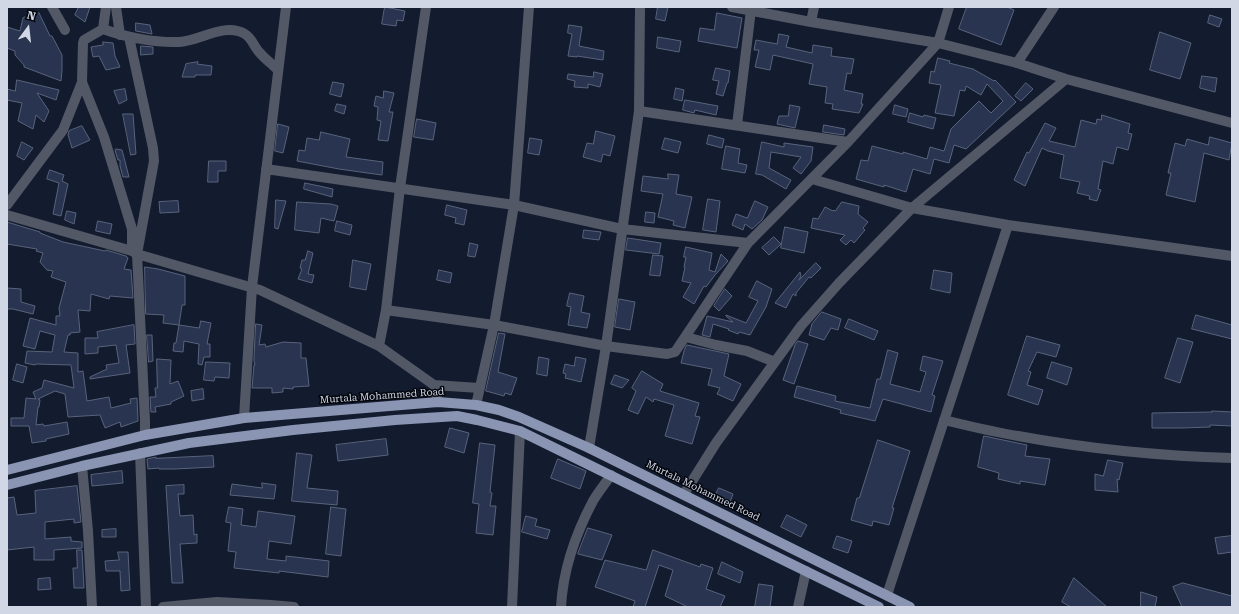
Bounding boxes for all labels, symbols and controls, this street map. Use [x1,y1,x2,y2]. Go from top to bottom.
north arrow [8,8,48,48]
text: N [25,9,37,23]
street label: Murtala Mohammed Road [319,386,445,406]
street label: Murtala Mohammed Road [644,458,762,524]

